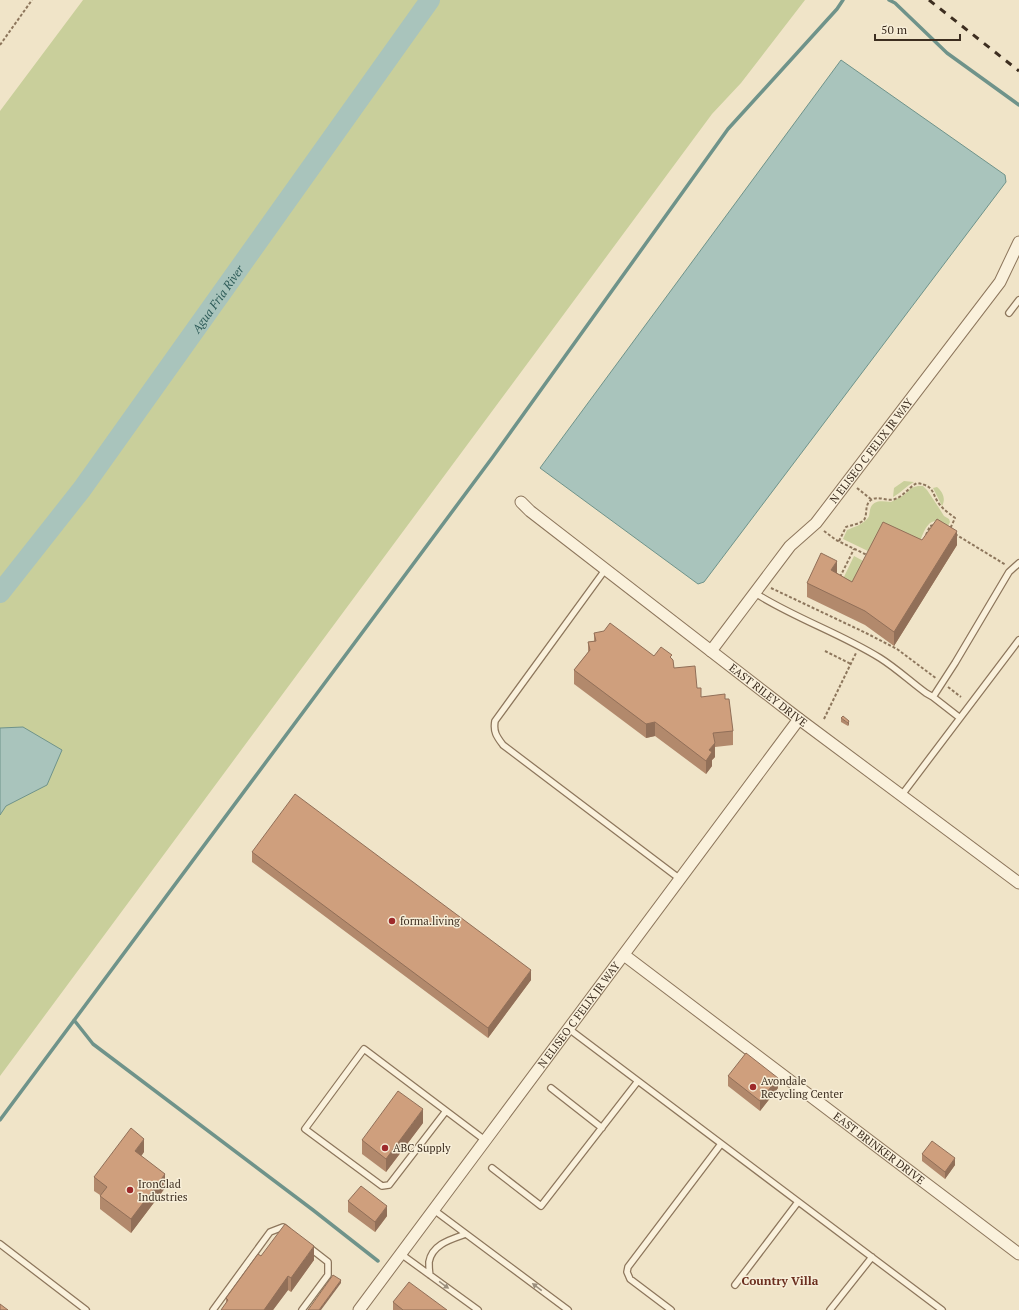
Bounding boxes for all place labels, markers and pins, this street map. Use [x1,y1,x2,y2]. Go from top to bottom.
place label: forma.living [400,914,460,928]
marker: forma.living [387,916,397,926]
place label: Avondale Recycling Center [761,1074,844,1101]
marker: Avondale Recycling Center [748,1082,758,1092]
place label: ABC Supply [393,1141,451,1155]
marker: ABC Supply [380,1143,390,1153]
place label: IronClad Industries [138,1177,188,1204]
marker: IronClad Industries [125,1185,135,1195]

